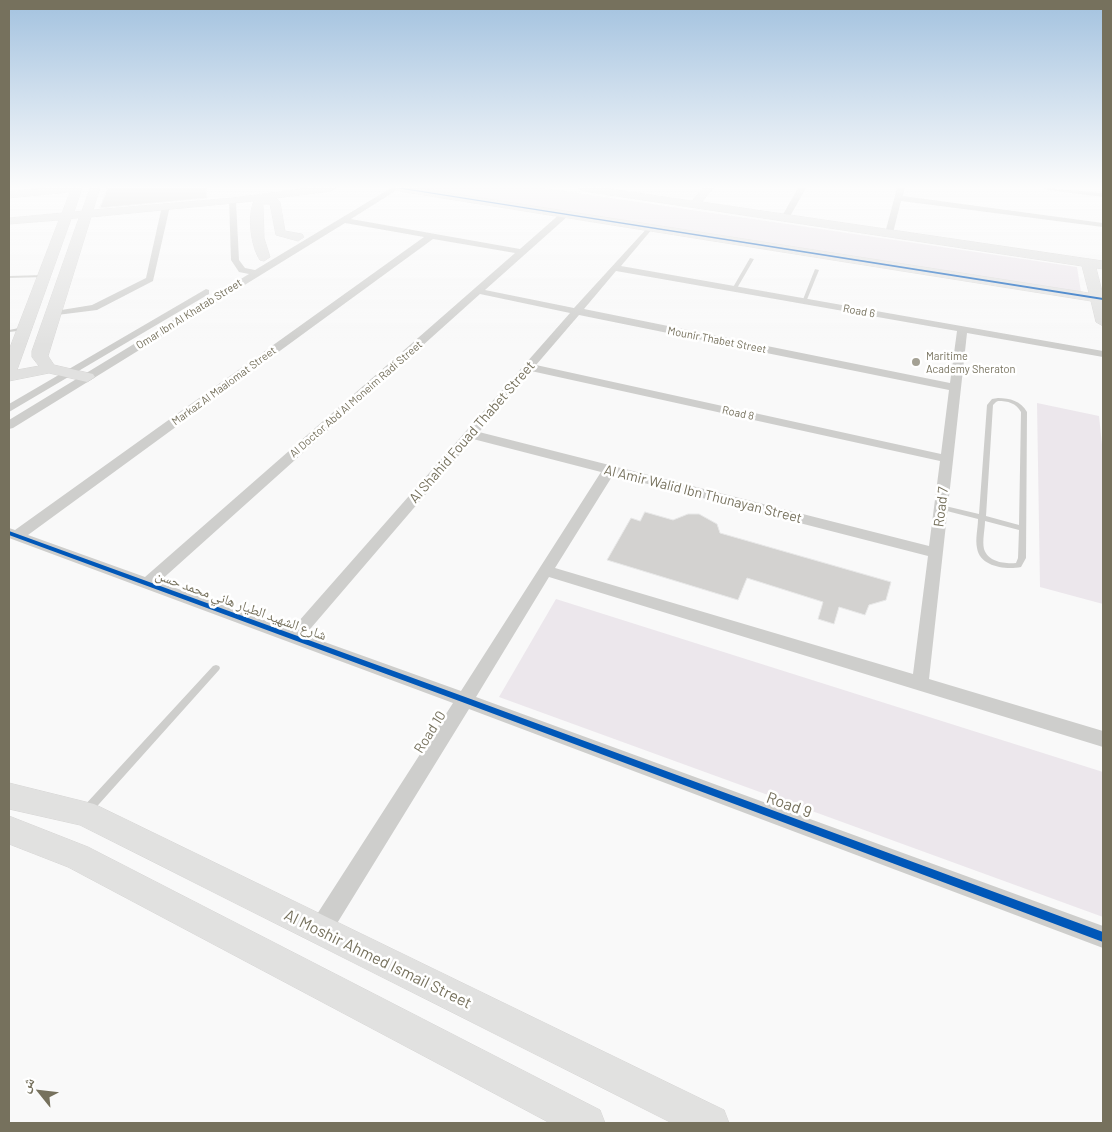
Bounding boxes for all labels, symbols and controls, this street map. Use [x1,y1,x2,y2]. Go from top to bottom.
street label: Omar Ibn Al Khatab Street [134,276,244,352]
street label: Road 6 [842,302,876,320]
street label: Mounir Thabet Street [666,324,768,356]
street label: Al Doctor Abd Al Moneim Radi Street [287,338,425,460]
street label: Markaz Al Maalomat Street [169,344,279,428]
place label: Maritime Academy Sheraton [926,349,1015,375]
marker: Maritime Academy Sheraton [910,356,922,368]
street label: Al Shahid Fouad Thabet Street [406,358,538,506]
street label: Road 8 [721,403,755,423]
street label: Al Amir Walid Ibn Thunayan Street [602,461,804,527]
street label: Road 7 [930,486,952,528]
street label: شارع الشهيد الطيار هاني محمد حسن [153,566,329,644]
street label: Road 10 [411,708,449,756]
street label: Road 9 [764,788,814,822]
street label: Al Moshir Ahmed Ismail Street [281,905,475,1013]
north arrow [15,1067,65,1117]
text: ش [15,1074,37,1095]

